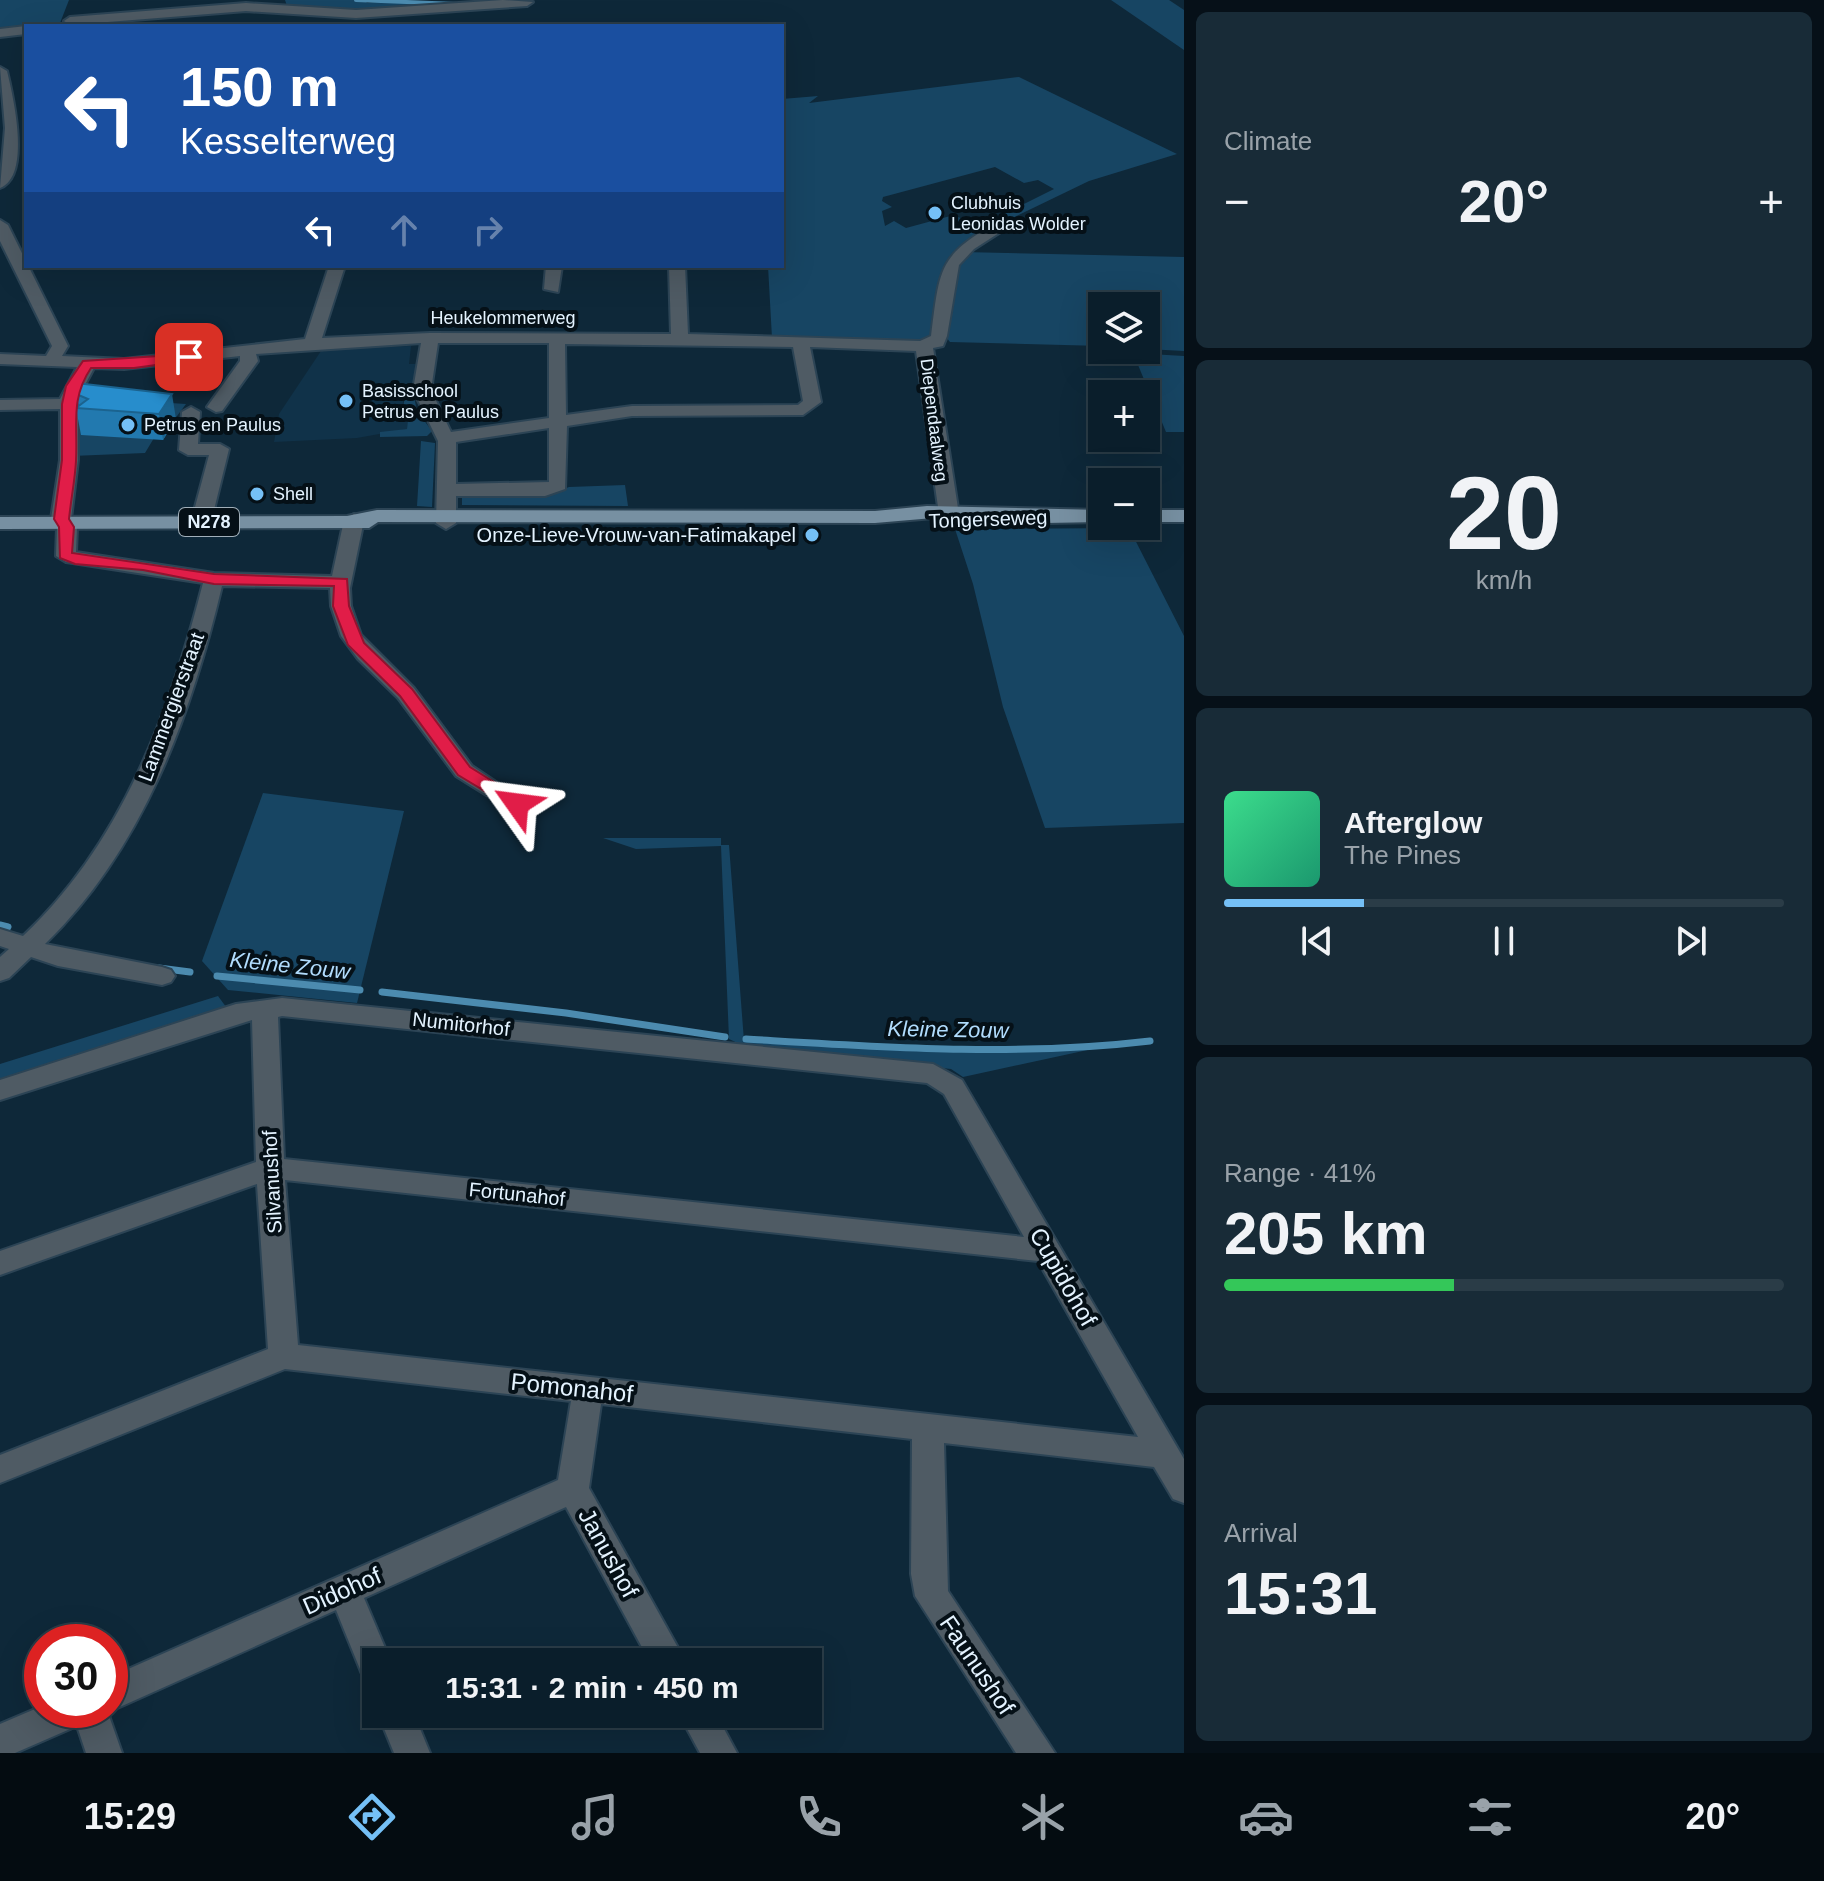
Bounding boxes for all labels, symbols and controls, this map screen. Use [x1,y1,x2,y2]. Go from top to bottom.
text: 150 m [180,55,339,118]
icon: left [48,56,152,160]
text: Kesselterweg [180,121,396,162]
text: Climate [1224,126,1312,156]
text: 20° [1459,168,1549,235]
text: − [1224,177,1250,226]
text: + [1758,177,1784,226]
place label: Clubhuis Leonidas Wolder [951,193,1086,234]
marker: Clubhuis Leonidas Wolder [926,204,944,222]
icon: left [298,208,342,252]
icon: ahead [382,208,426,252]
icon: right [466,208,510,252]
map controls [1088,292,1160,540]
button: layers [1088,292,1160,364]
street label: Heukelommerweg [430,308,576,328]
pin [155,323,223,391]
icon: arrive [167,335,211,379]
street label: Diependaalweg [917,357,951,483]
button: + [1088,380,1160,452]
place label: Basisschool Petrus en Paulus [362,381,499,422]
marker: Basisschool Petrus en Paulus [337,392,355,410]
place label: Petrus en Paulus [144,415,281,435]
marker: Petrus en Paulus [119,416,137,434]
text: 20 [1446,455,1562,571]
button: − [1088,468,1160,540]
place label: Shell [273,484,313,504]
marker: Shell [248,485,266,503]
street label: Tongerseweg [928,506,1048,532]
road number: N278 [179,508,239,536]
place label: Onze-Lieve-Vrouw-van-Fatimakapel [477,524,796,546]
marker: Onze-Lieve-Vrouw-van-Fatimakapel [803,526,821,544]
text: km/h [1476,565,1532,595]
street label: Lammergierstraat [134,629,208,784]
position arrow [475,762,559,846]
text: Afterglow [1344,806,1482,839]
text: The Pines [1344,840,1461,870]
icon: previous [1295,919,1339,963]
icon: pause [1482,919,1526,963]
icon: next [1669,919,1713,963]
water label: Kleine Zouw [228,947,354,984]
street label: Numitorhof [411,1008,511,1040]
water label: Kleine Zouw [887,1016,1011,1043]
street label: Silvanushof [258,1129,286,1234]
text: Range · 41% [1224,1158,1376,1188]
street label: Fortunahof [468,1178,567,1210]
text: 205 km [1224,1200,1428,1267]
street label: Cupidohof [1024,1223,1103,1331]
street label: Pomonahof [510,1368,635,1407]
street label: Janushof [573,1504,644,1602]
text: Arrival [1224,1518,1298,1548]
text: 15:31 [1224,1560,1377,1627]
street label: Didohof [299,1561,385,1620]
street label: Faunushof [935,1610,1021,1720]
speed limit sign: 30 [24,1624,128,1728]
text: 15:31 · 2 min · 450 m [445,1671,739,1704]
icon: directions [344,1789,400,1845]
icon: music [567,1789,623,1845]
icon: phone [791,1789,847,1845]
icon: climate [1015,1789,1071,1845]
icon: car [1238,1789,1294,1845]
icon: filters [1462,1789,1518,1845]
text: 15:29 [84,1796,176,1837]
text: 20° [1686,1796,1740,1837]

